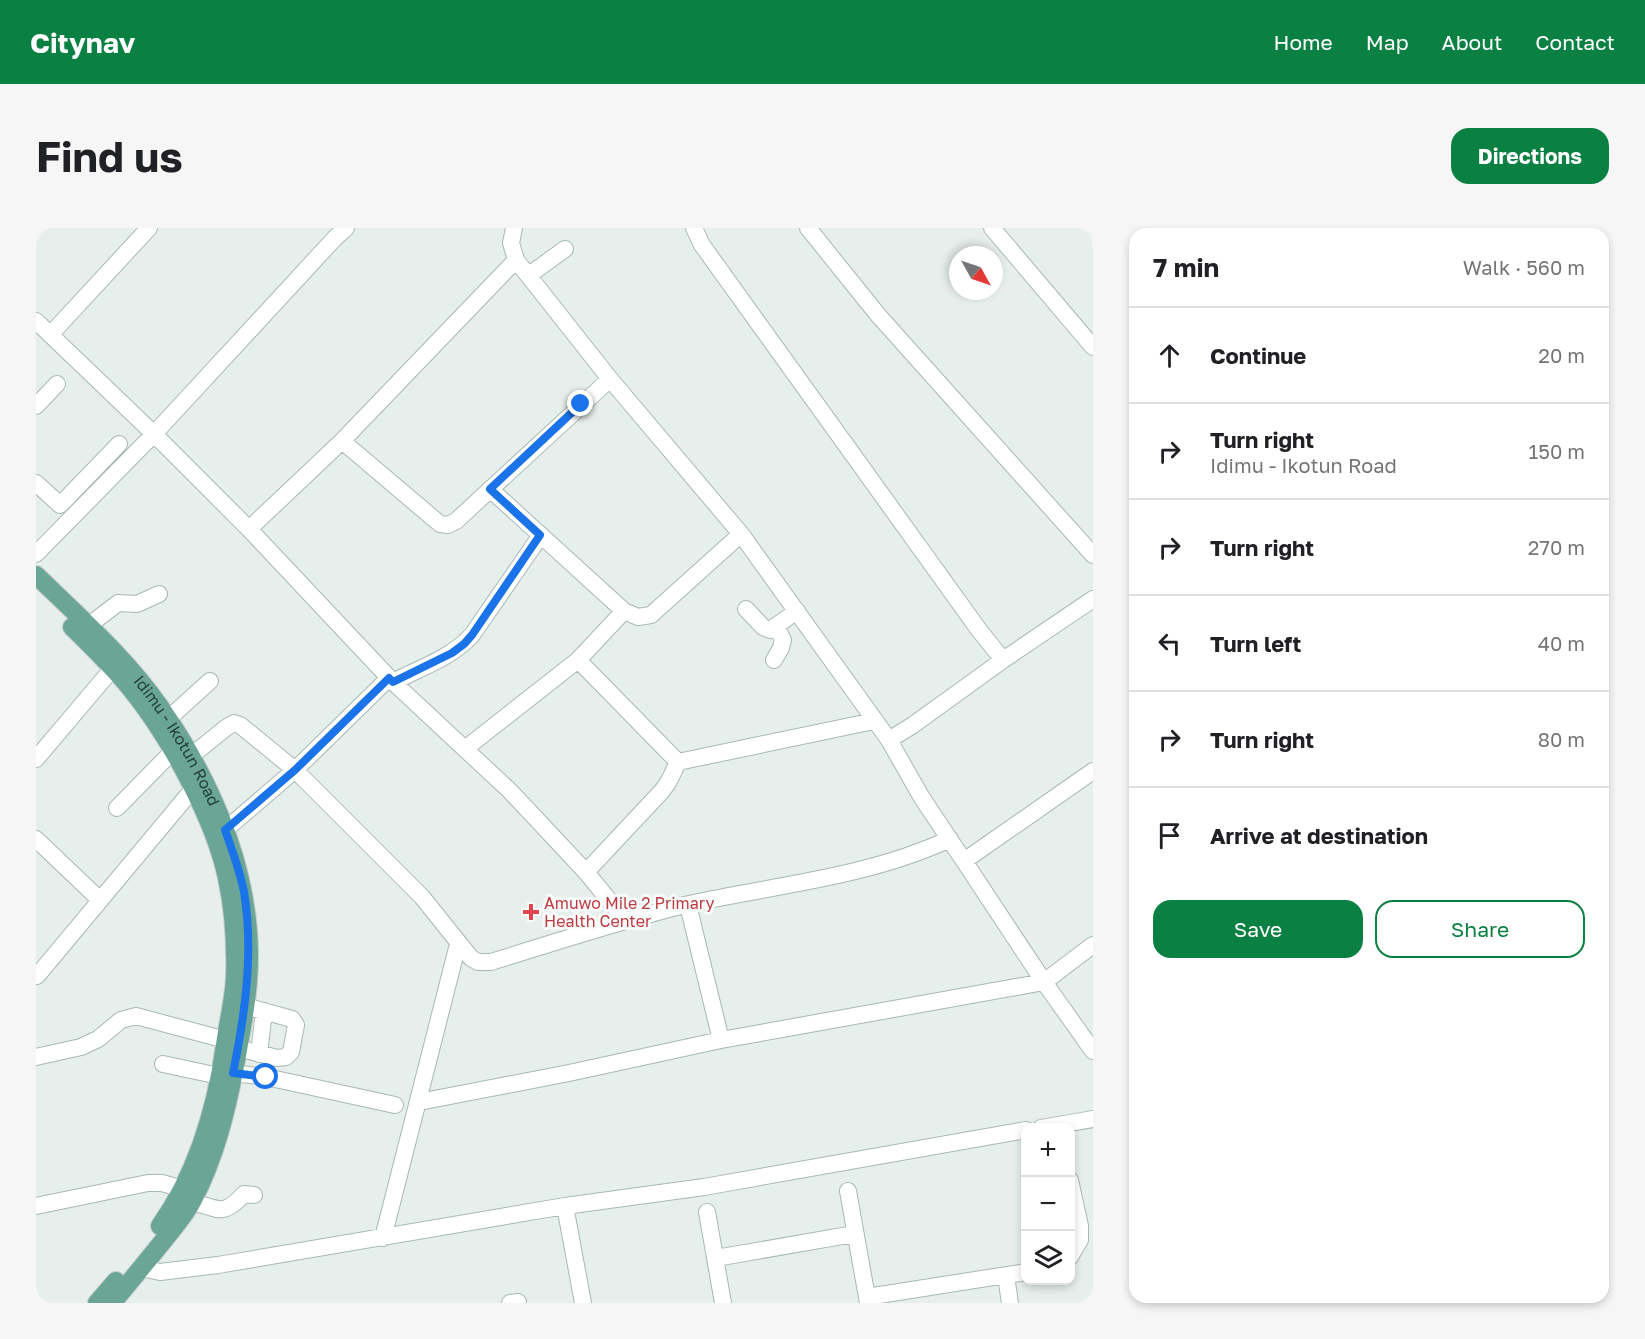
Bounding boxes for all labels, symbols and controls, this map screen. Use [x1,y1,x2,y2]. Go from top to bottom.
text: Citynav [30,26,135,59]
text: Home [1273,29,1333,55]
text: Map [1366,29,1409,55]
text: About [1442,29,1502,55]
text: Contact [1535,29,1615,55]
button: Directions [1451,128,1609,184]
text: Find us [36,131,183,181]
north arrow [949,246,1003,300]
text: 7 min [1153,252,1219,283]
text: Walk · 560 m [1463,255,1585,279]
icon: ahead [1153,339,1186,372]
text: Continue [1210,342,1306,369]
text: 20 m [1538,343,1585,367]
route end [567,390,593,416]
text: Turn right [1210,426,1314,453]
icon: right [1153,435,1186,468]
text: 150 m [1529,439,1585,463]
text: Idimu - Ikotun Road [1210,453,1397,477]
icon: right [1153,531,1186,564]
text: Turn right [1210,534,1314,561]
text: 270 m [1528,535,1585,559]
icon: left [1153,627,1186,660]
text: Turn left [1210,630,1301,657]
text: 40 m [1538,631,1585,655]
street label: Idimu - Ikotun Road [130,671,224,809]
icon: right [1153,723,1186,756]
text: Turn right [1210,726,1314,753]
text: 80 m [1538,727,1585,751]
icon: arrive [1153,819,1186,852]
text: Arrive at destination [1210,822,1428,849]
place label: Amuwo Mile 2 Primary Health Center [544,893,714,931]
button: Save [1153,900,1363,958]
button: Share [1375,900,1585,958]
marker: Amuwo Mile 2 Primary Health Center [522,903,540,921]
route start [252,1063,278,1089]
map controls [1021,1123,1075,1285]
button: + [1021,1123,1075,1177]
button: − [1021,1177,1075,1231]
button: layers [1021,1231,1075,1285]

